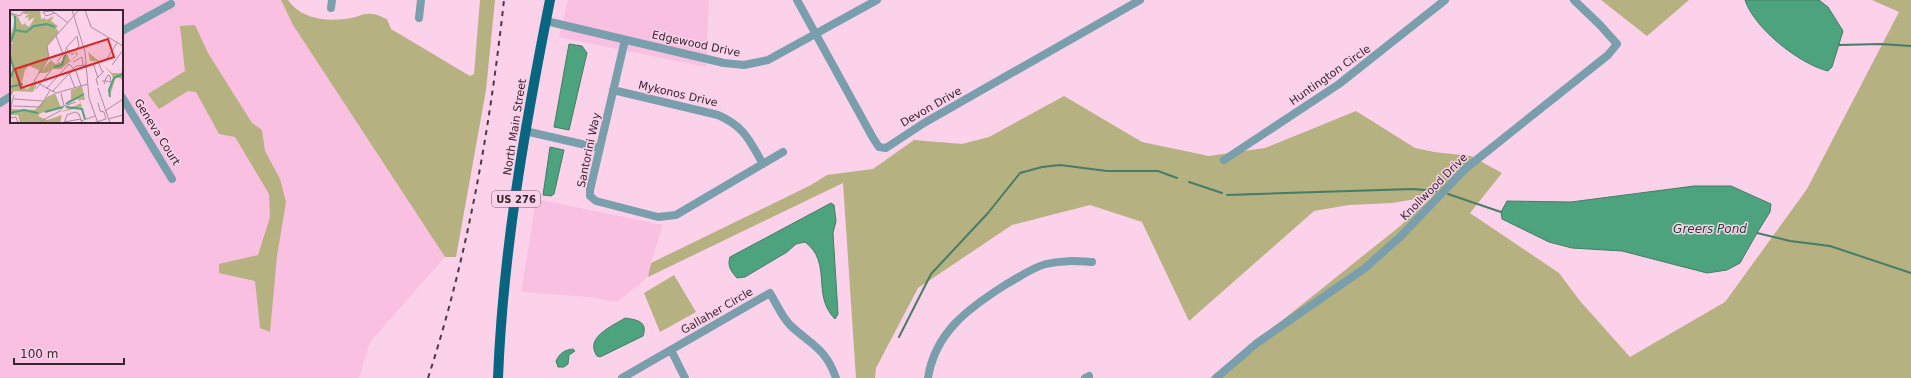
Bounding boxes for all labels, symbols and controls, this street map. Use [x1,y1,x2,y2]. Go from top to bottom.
inset map [10,10,123,123]
street label: Edgewood Drive [651,28,742,60]
street label: Huntington Circle [1287,42,1373,108]
street label: North Main Street [501,77,529,176]
street label: Mykonos Drive [637,79,719,109]
street label: Devon Drive [898,84,964,130]
street label: Geneva Court [131,96,183,168]
street label: Santorini Way [575,111,603,189]
street label: Knollwood Drive [1398,151,1470,223]
road number: US 276 [492,191,540,207]
water label: Greers Pond [1673,222,1747,236]
street label: Gallaher Circle [679,285,755,337]
scale bar [14,340,124,366]
text: 100 m [20,347,58,361]

